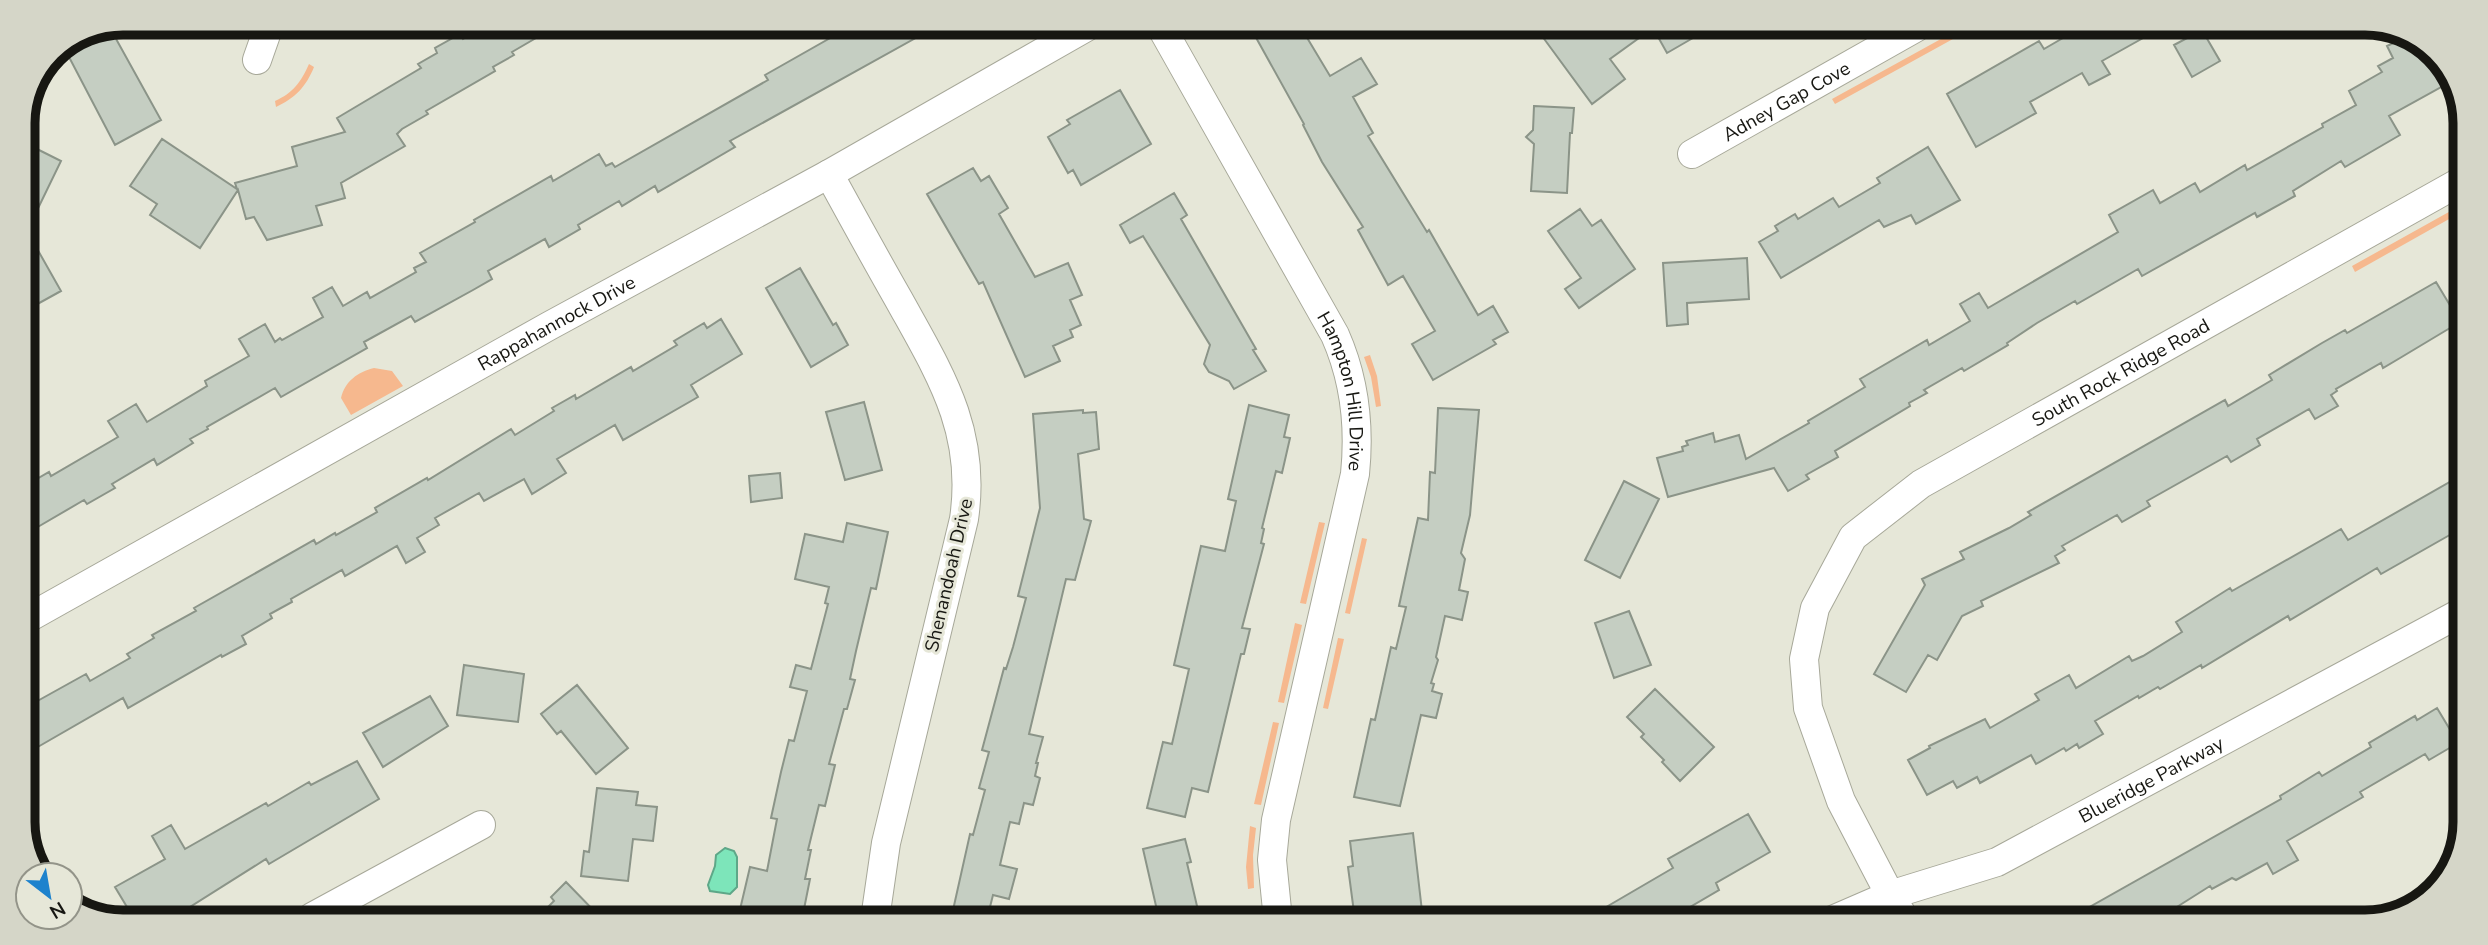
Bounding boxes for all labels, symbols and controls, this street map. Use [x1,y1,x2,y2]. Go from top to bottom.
street label: Adney Gap Cove [1718,55,1855,148]
street label: Rappahannock Drive [473,270,640,377]
street label: Hampton Hill Drive [1310,307,1369,472]
street label: South Rock Ridge Road [2027,313,2215,433]
street label: Shenandoah Drive [919,496,979,654]
street label: Blueridge Parkway [2074,731,2229,830]
north arrow [14,861,84,931]
text: N [44,895,70,925]

